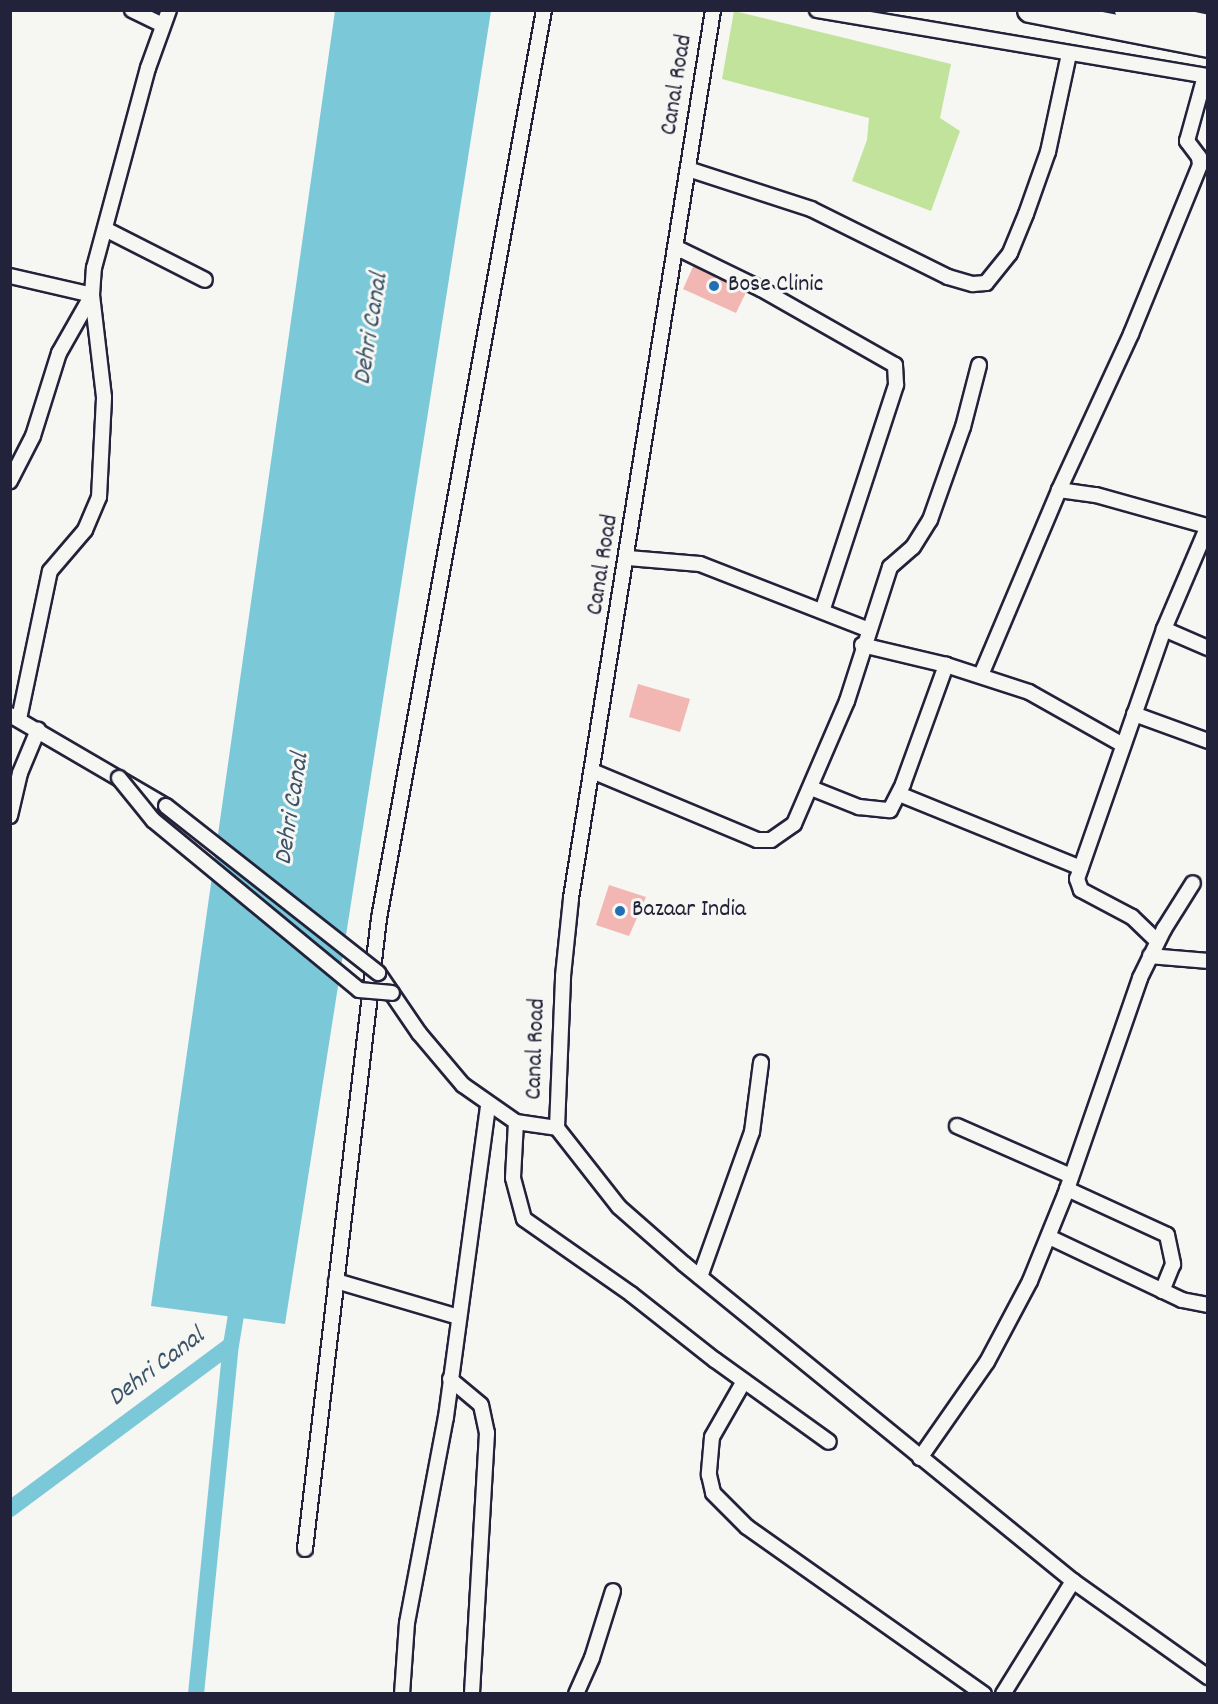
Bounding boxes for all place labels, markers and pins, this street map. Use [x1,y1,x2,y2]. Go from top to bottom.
place label: Bose Clinic [728,272,823,300]
marker: Bose Clinic [705,277,723,295]
place label: Bazaar India [632,897,746,925]
marker: Bazaar India [613,904,627,918]

